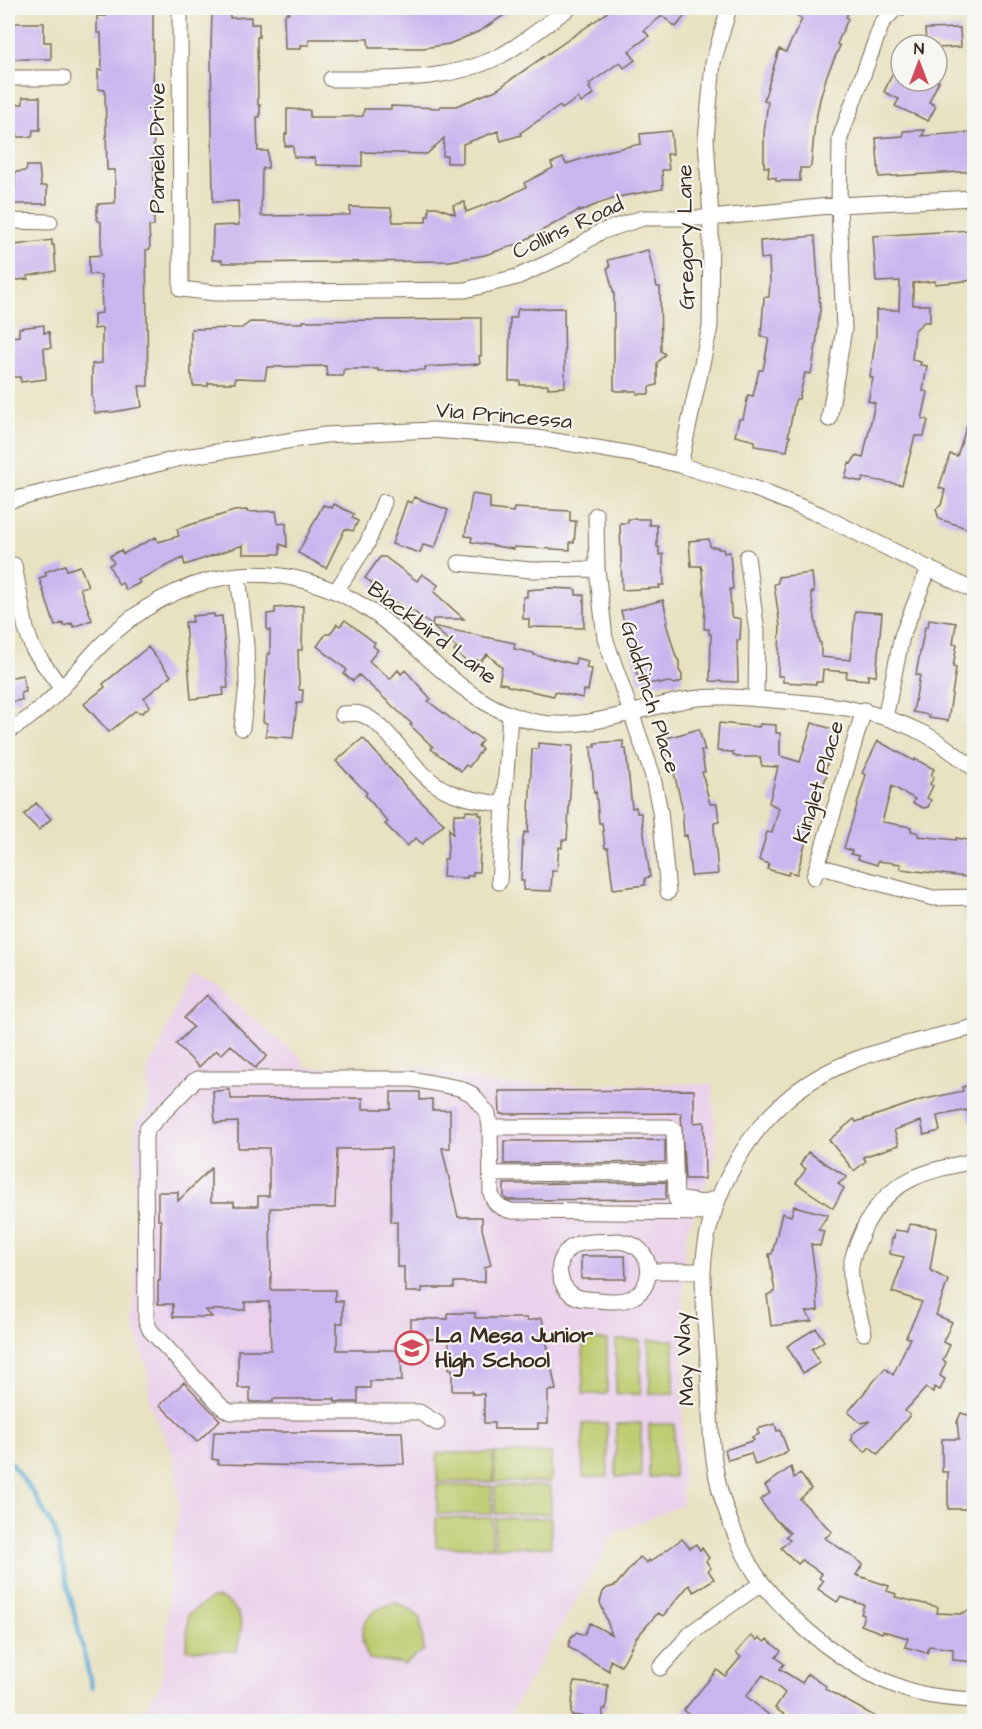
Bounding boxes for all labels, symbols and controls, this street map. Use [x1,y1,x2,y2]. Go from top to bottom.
north arrow [889,33,949,93]
text: N [914,38,924,60]
street label: Pamela Drive [142,83,173,213]
street label: Gregory Lane [669,164,704,310]
street label: Collins Road [507,189,629,267]
street label: Via Princessa [435,395,573,437]
street label: Blackbird Lane [361,574,503,692]
street label: Goldfinch Place [612,617,688,777]
street label: Kinglet Place [786,717,853,847]
street label: May Way [667,1311,704,1407]
place label: La Mesa Junior High School [435,1320,594,1377]
school or university icon: La Mesa Junior High School [394,1330,430,1366]

